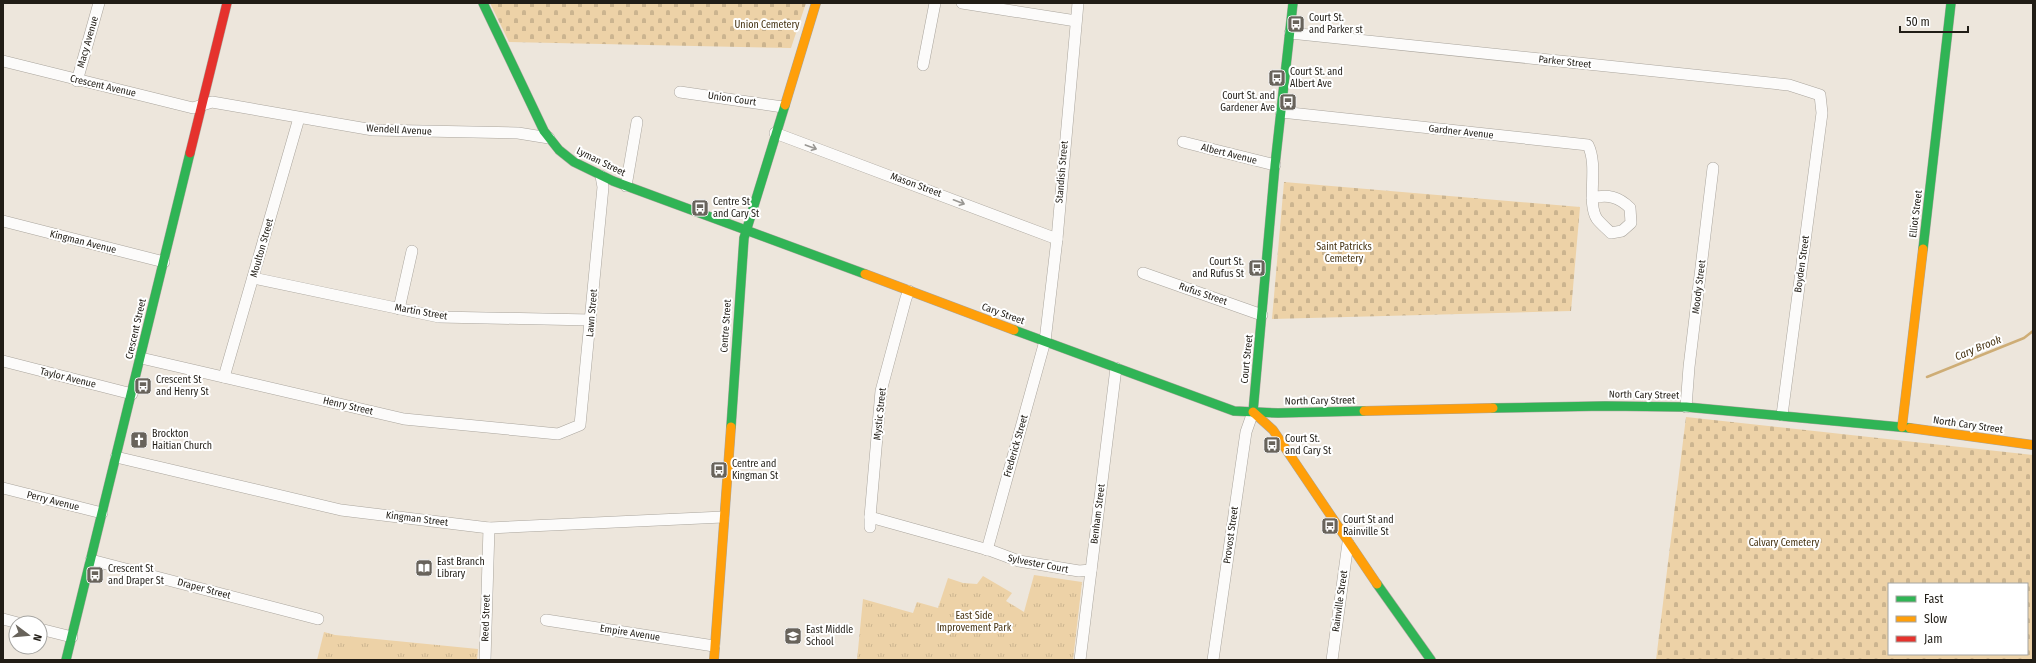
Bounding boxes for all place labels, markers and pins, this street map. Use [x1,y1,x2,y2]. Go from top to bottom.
place label: Court St. and Parker st [1309,12,1364,36]
bus stop icon: Court St. and Parker st [1286,14,1306,34]
place label: Court St. and Albert Ave [1290,66,1343,90]
bus stop icon: Court St. and Albert Ave [1267,68,1287,88]
place label: Court St. and Gardener Ave [1220,90,1275,114]
bus stop icon: Court St. and Gardener Ave [1278,92,1298,112]
place label: Centre St and Cary St [713,196,760,220]
bus stop icon: Centre St and Cary St [690,198,710,218]
place label: Court St. and Rufus St [1192,256,1245,280]
bus stop icon: Court St. and Rufus St [1247,258,1267,278]
place label: Crescent St and Henry St [156,374,209,398]
bus stop icon: Crescent St and Henry St [133,376,153,396]
place label: Brockton Haitian Church [152,428,212,452]
church icon: Brockton Haitian Church [129,430,149,450]
place label: Court St. and Cary St [1285,433,1332,457]
bus stop icon: Court St. and Cary St [1262,435,1282,455]
place label: Centre and Kingman St [732,458,779,482]
bus stop icon: Centre and Kingman St [709,460,729,480]
place label: Court St and Rainville St [1343,514,1394,538]
bus stop icon: Court St and Rainville St [1320,516,1340,536]
place label: East Branch Library [437,556,485,580]
library icon: East Branch Library [414,558,434,578]
place label: Crescent St and Draper St [108,563,165,587]
bus stop icon: Crescent St and Draper St [85,565,105,585]
place label: East Middle School [806,624,853,648]
school or university icon: East Middle School [783,626,803,646]

